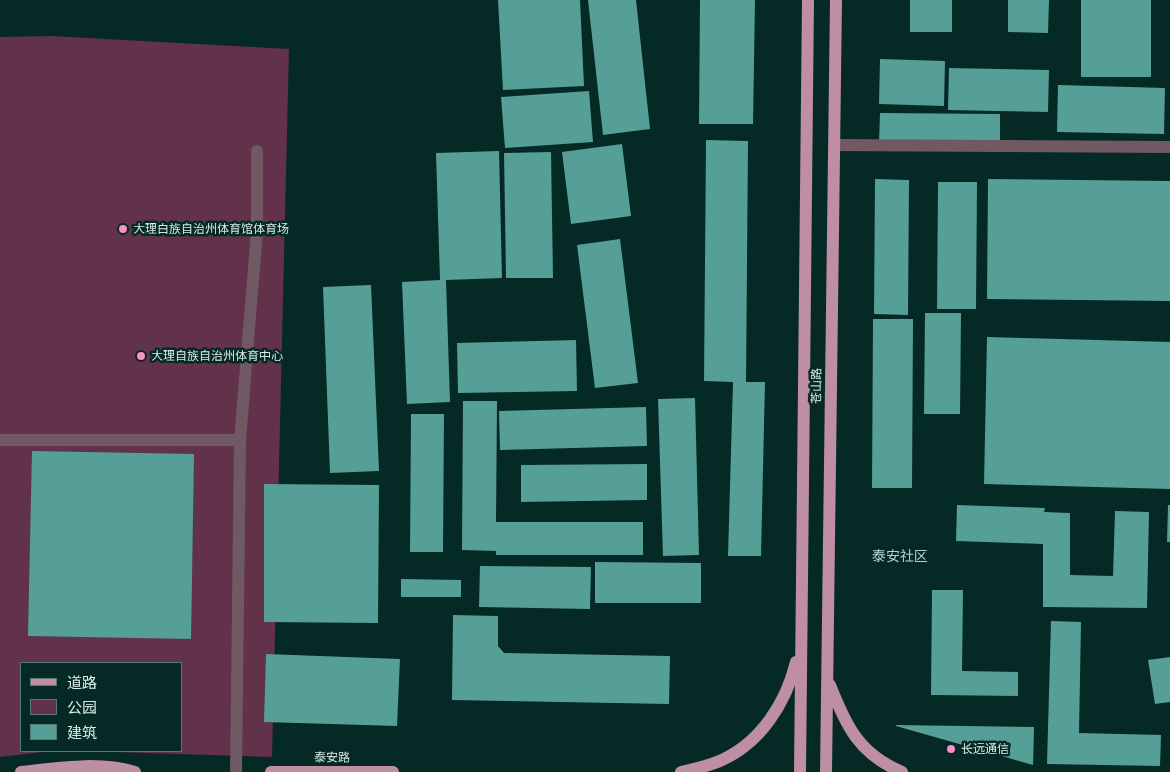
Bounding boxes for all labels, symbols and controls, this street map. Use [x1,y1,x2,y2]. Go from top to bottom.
place label: 大理白族自治州体育馆体育场 [133,222,289,236]
marker: 大理白族自治州体育馆体育场 [117,223,129,235]
place label: 大理自族自治州体育中心 [151,349,283,363]
marker: 大理自族自治州体育中心 [135,350,147,362]
street label: 苍山路 [809,368,825,404]
district label: 泰安社区 [872,549,928,565]
legend [20,662,182,752]
text: 道路 [67,670,97,693]
text: 公园 [67,695,97,718]
text: 建筑 [67,720,97,743]
place label: 长远通信 [961,742,1009,756]
marker: 长远通信 [945,743,957,755]
street label: 泰安路 [314,750,350,766]

